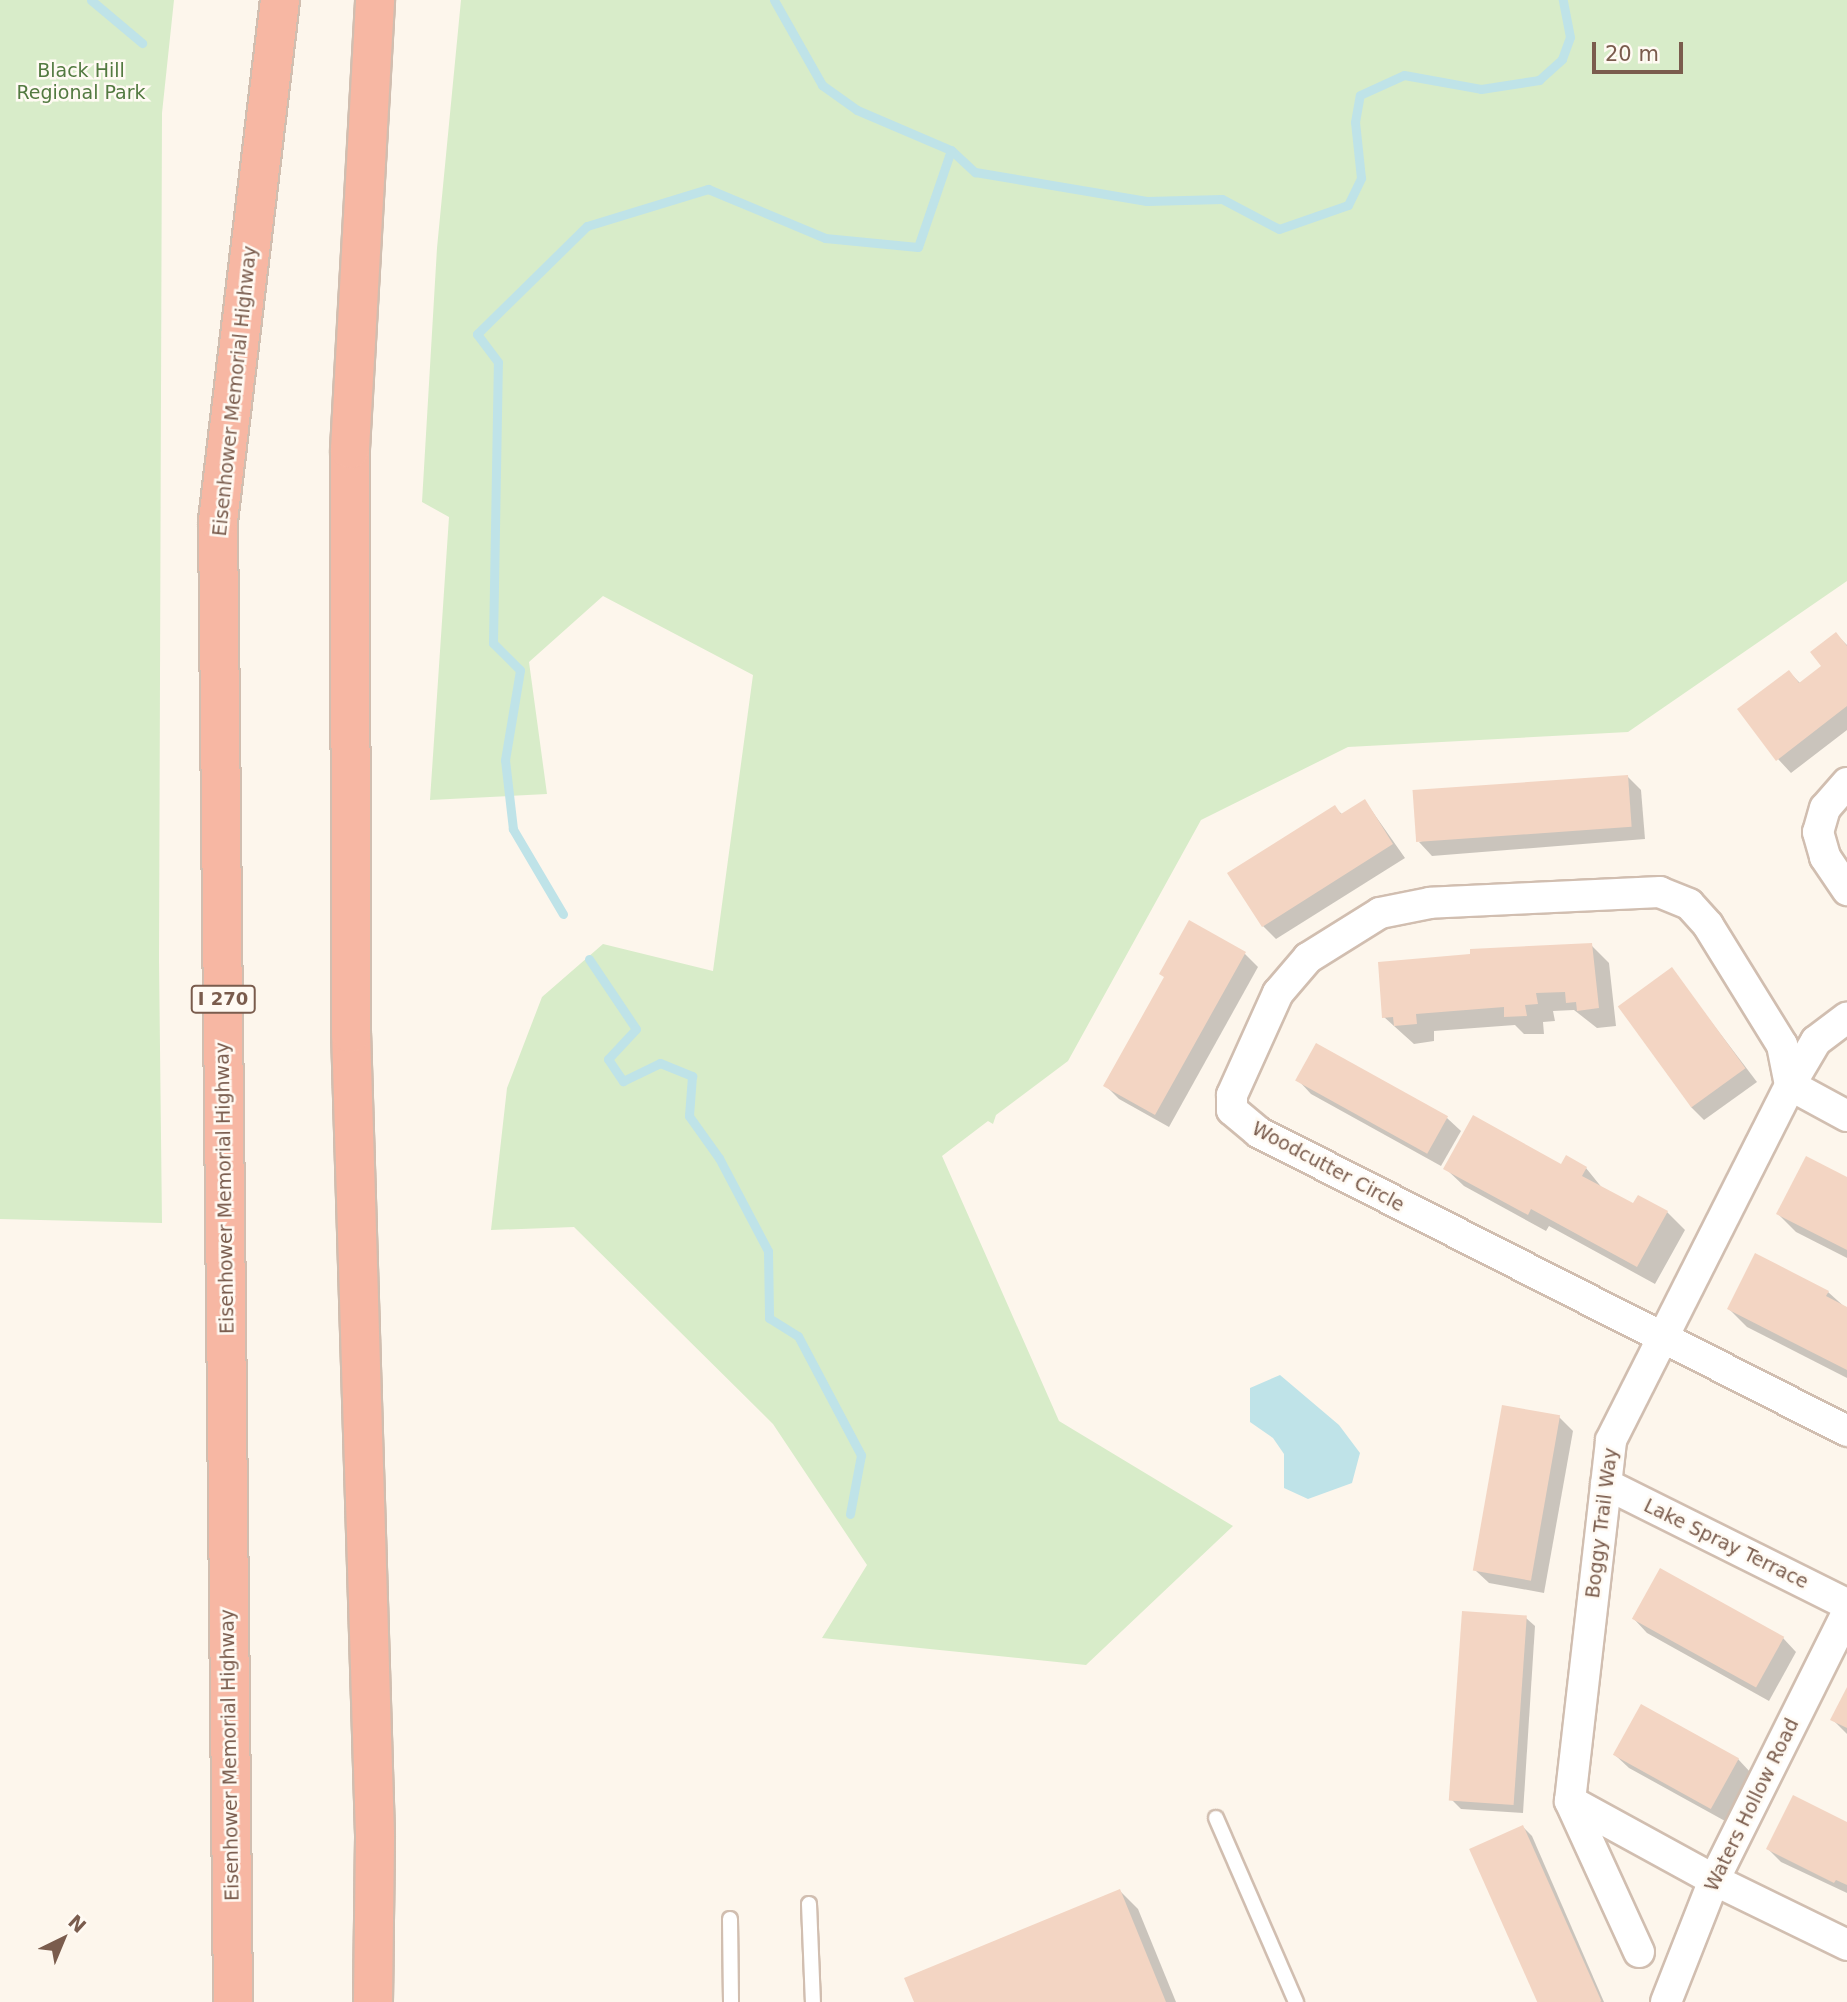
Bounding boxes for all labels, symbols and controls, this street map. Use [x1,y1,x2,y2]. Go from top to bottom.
scale bar [1595,28,1686,72]
text: 20 m [1605,42,1659,66]
park label: Black Hill Regional Park [16,60,146,104]
street label: Eisenhower Memorial Highway [208,245,262,537]
road number: I 270 [190,984,256,1014]
street label: Eisenhower Memorial Highway [211,1042,239,1334]
street label: Woodcutter Circle [1248,1117,1408,1217]
street label: Boggy Trail Way [1581,1446,1623,1600]
street label: Lake Spray Terrace [1640,1494,1812,1594]
street label: Eisenhower Memorial Highway [216,1609,244,1901]
street label: Waters Hollow Road [1700,1715,1804,1895]
north arrow [28,1904,98,1974]
text: N [64,1910,91,1937]

